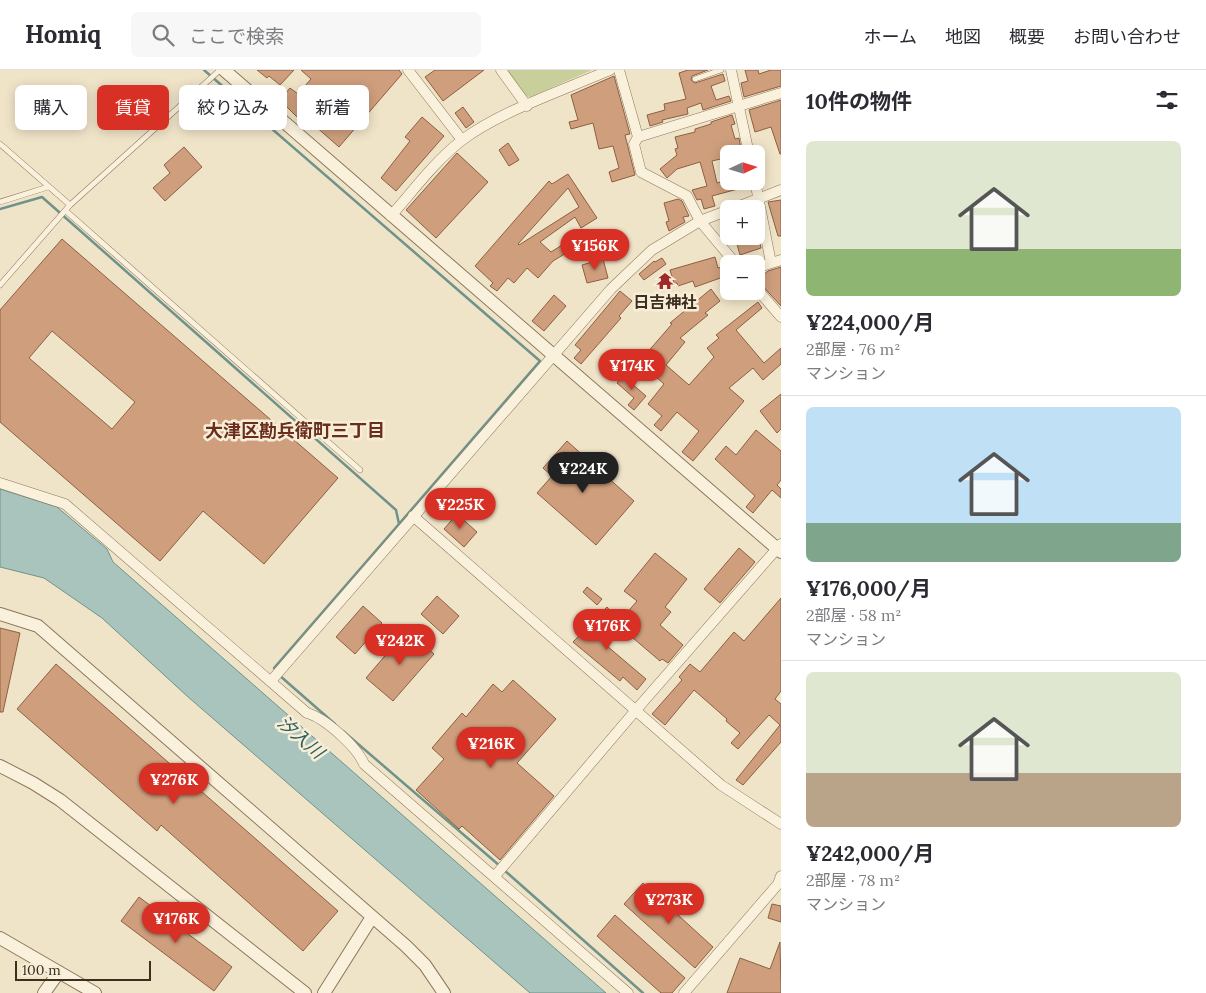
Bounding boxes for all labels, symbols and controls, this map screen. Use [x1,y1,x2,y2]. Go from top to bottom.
search box [131,12,481,57]
text: Homiq [25,19,101,50]
icon: search [149,21,177,49]
text: ここで検索 [189,24,284,48]
text: ホーム [864,25,917,48]
text: 地図 [945,25,981,48]
text: 概要 [1009,25,1045,48]
text: お問い合わせ [1073,25,1181,48]
chip: 購入 [15,85,87,130]
chip: 賃貸 [97,85,169,130]
chip: 絞り込み [179,85,287,130]
chip: 新着 [297,85,369,130]
icon: filters [1153,86,1181,114]
text: 10件の物件 [806,88,912,115]
north arrow [720,145,765,190]
map controls [720,145,765,300]
icon: home [949,174,1039,264]
button: + [720,200,765,245]
pin: ¥156K [560,228,630,271]
text: ¥156K [571,235,619,255]
button: − [720,255,765,300]
temple icon: 日吉神社 [655,271,675,291]
place label: 日吉神社 [633,292,697,312]
text: ¥224,000/月 [806,309,934,336]
text: 2部屋 · 76 m² [806,339,900,359]
pin: ¥174K [597,348,667,391]
text: ¥174K [609,355,655,375]
text: マンション [806,363,886,383]
district label: 大津区勘兵衛町三丁目 [205,419,385,442]
icon: home [949,439,1039,529]
pin: ¥224K [548,452,618,494]
text: ¥224K [559,458,607,478]
pin: ¥225K [425,488,495,530]
text: ¥225K [436,494,484,514]
text: ¥176,000/月 [806,575,931,602]
text: 2部屋 · 58 m² [806,605,901,625]
pin: ¥176K [572,608,642,651]
text: ¥176K [584,615,630,635]
pin: ¥242K [365,624,435,666]
text: マンション [806,629,886,649]
text: ¥242K [376,630,424,650]
icon: home [949,704,1039,794]
water label: 汐入川 [273,711,330,765]
pin: ¥216K [456,726,526,769]
text: ¥216K [467,733,515,753]
pin: ¥276K [139,762,209,805]
text: ¥276K [150,769,198,789]
text: ¥242,000/月 [806,840,934,867]
text: 2部屋 · 78 m² [806,870,900,890]
pin: ¥273K [634,882,704,925]
text: ¥273K [645,889,693,909]
text: マンション [806,894,886,914]
pin: ¥176K [141,902,211,944]
text: ¥176K [153,908,199,928]
scale bar [15,958,151,981]
text: 100 m [22,961,61,979]

